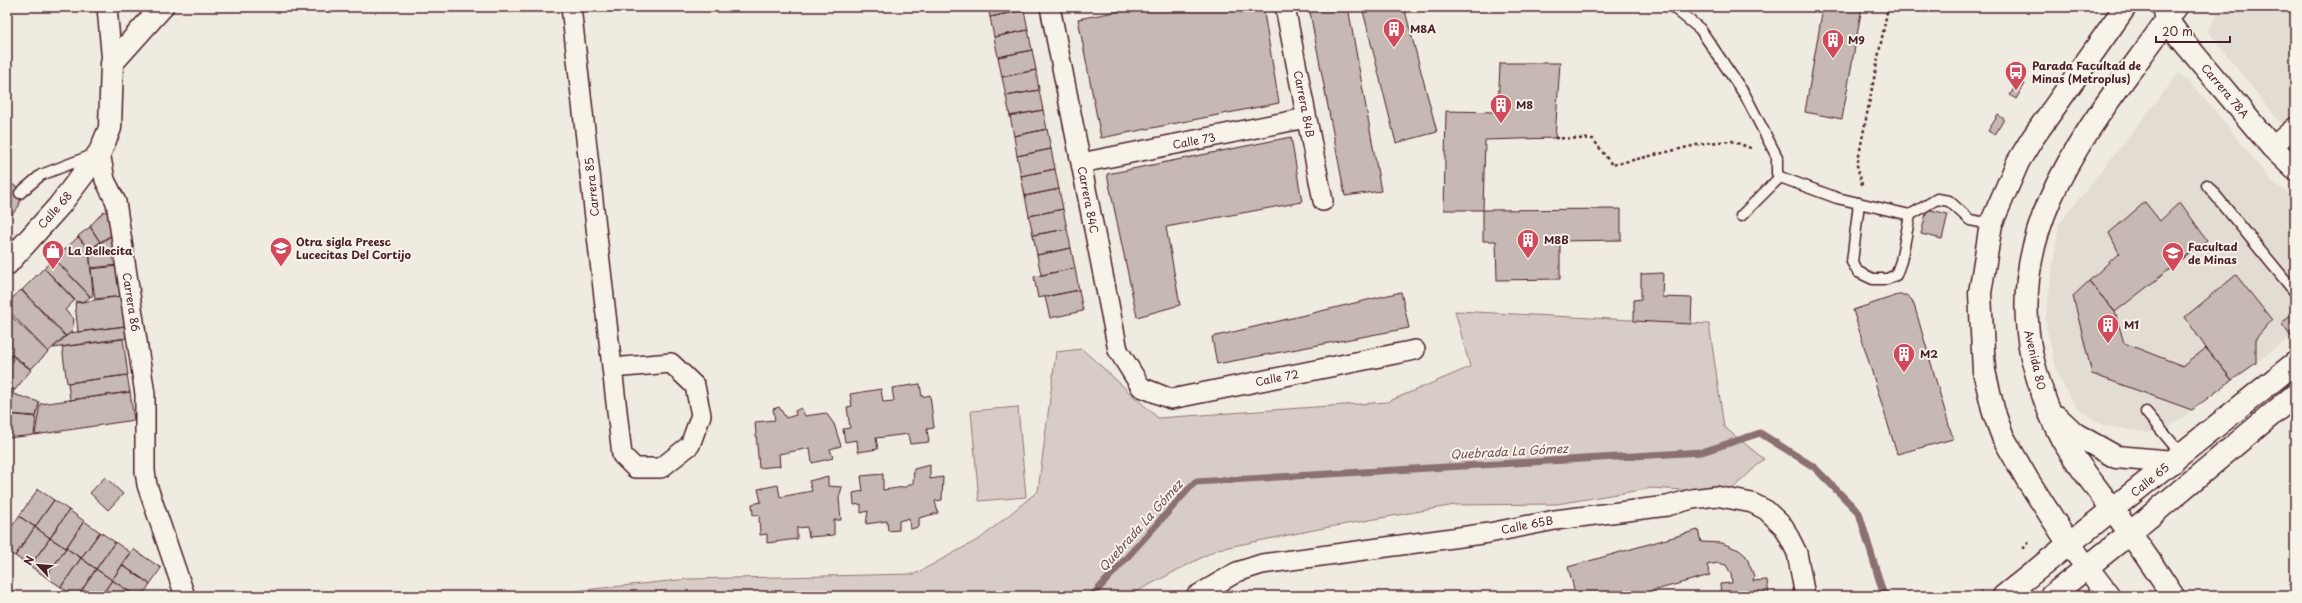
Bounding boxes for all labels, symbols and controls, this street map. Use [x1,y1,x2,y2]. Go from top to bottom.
building icon: M8A [1381,16,1407,49]
scale bar [2156,18,2230,44]
place label: M8A [1410,20,1436,37]
text: 20 m [2162,22,2193,40]
building icon: M9 [1820,27,1846,60]
place label: M9 [1848,31,1865,48]
place label: Parada Facultad de Minas (Metroplus) [2032,57,2141,87]
bus stop icon: Parada Facultad de Minas (Metroplus) [2003,59,2029,92]
street label: Carrera 78A [2198,60,2253,122]
street label: Carrera 84B [1290,69,1319,139]
building icon: M8 [1488,92,1514,125]
place label: M8 [1516,96,1533,113]
street label: Calle 73 [1171,128,1217,153]
street label: Carrera 85 [580,157,603,217]
street label: Carrera 84C [1074,165,1103,235]
street label: Calle 68 [34,187,76,232]
building icon: M8B [1515,227,1541,260]
place label: M8B [1544,231,1569,248]
place label: Otra sigla Preesc Lucecitas Del Cortijo [296,233,411,263]
school or university icon: Otra sigla Preesc Lucecitas Del Cortijo [268,235,294,268]
shop icon: La Bellecita [40,238,66,271]
place label: Facultad de Minas [2188,238,2238,268]
school or university icon: Facultad de Minas [2160,240,2186,273]
place label: La Bellecita [68,242,133,259]
street label: Carrera 86 [118,271,145,333]
building icon: M1 [2095,312,2121,345]
place label: M1 [2124,316,2139,333]
street label: Avenida 80 [2020,328,2051,391]
building icon: M2 [1891,341,1917,374]
place label: M2 [1920,345,1938,362]
street label: Calle 72 [1254,365,1300,390]
water label: Quebrada La Gómez [1450,439,1569,463]
street label: Calle 65 [2127,459,2173,501]
water label: Quebrada La Gómez [1094,475,1187,575]
street label: Calle 65B [1499,511,1554,538]
north arrow [18,545,58,585]
text: N [19,552,38,568]

